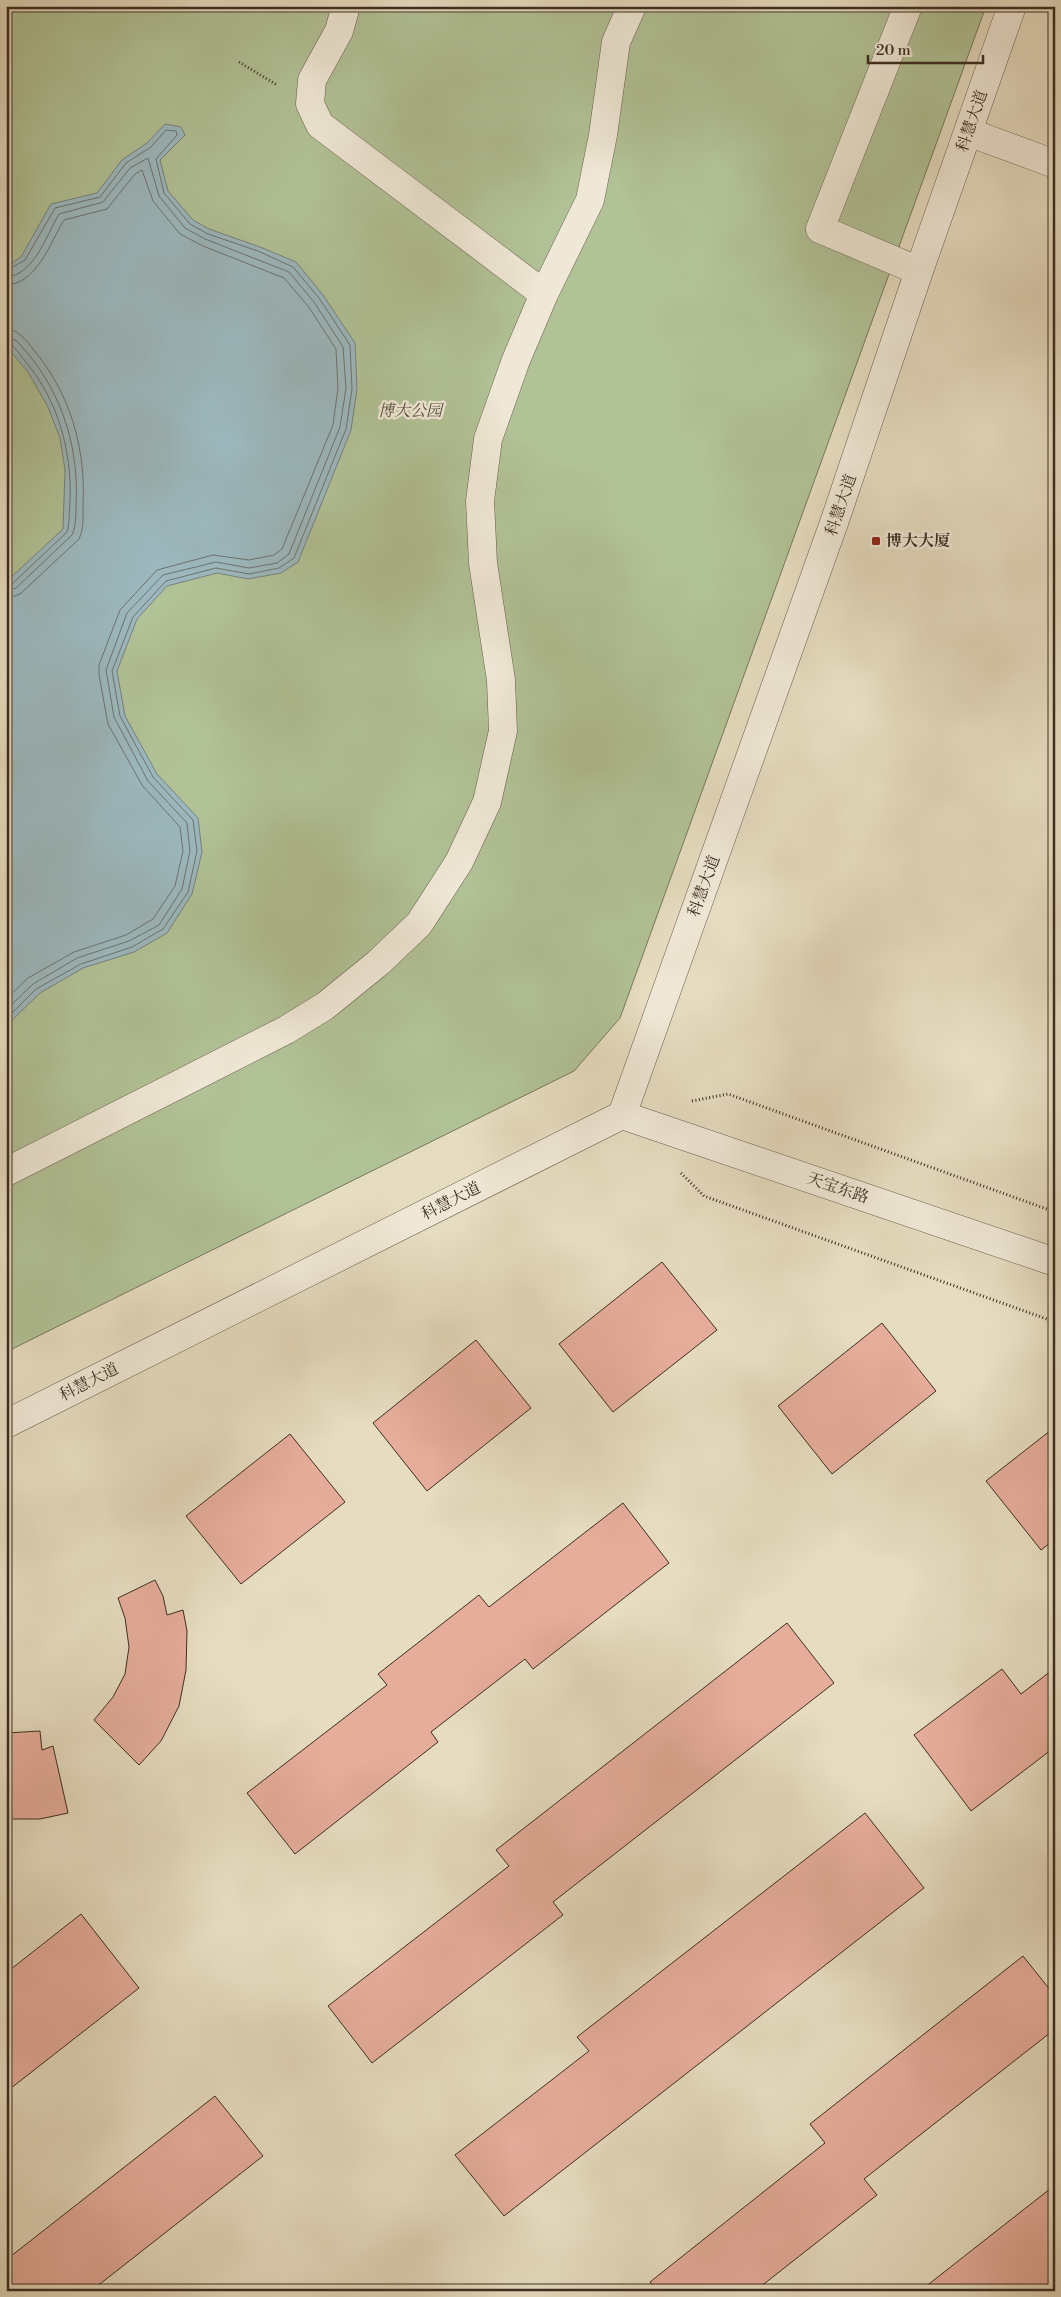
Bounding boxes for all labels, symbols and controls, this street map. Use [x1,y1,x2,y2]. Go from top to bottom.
scale bar [868,32,984,64]
text: 20 m [876,41,911,60]
street label: 科慧大道 [952,87,992,155]
park label: 博大公园 [378,401,445,421]
street label: 科慧大道 [821,471,861,539]
place label: 博大大厦 [886,531,950,551]
marker: 博大大厦 [870,535,882,547]
street label: 科慧大道 [684,853,724,919]
street label: 天宝东路 [804,1168,872,1208]
street label: 科慧大道 [418,1178,484,1224]
street label: 科慧大道 [56,1359,122,1405]

